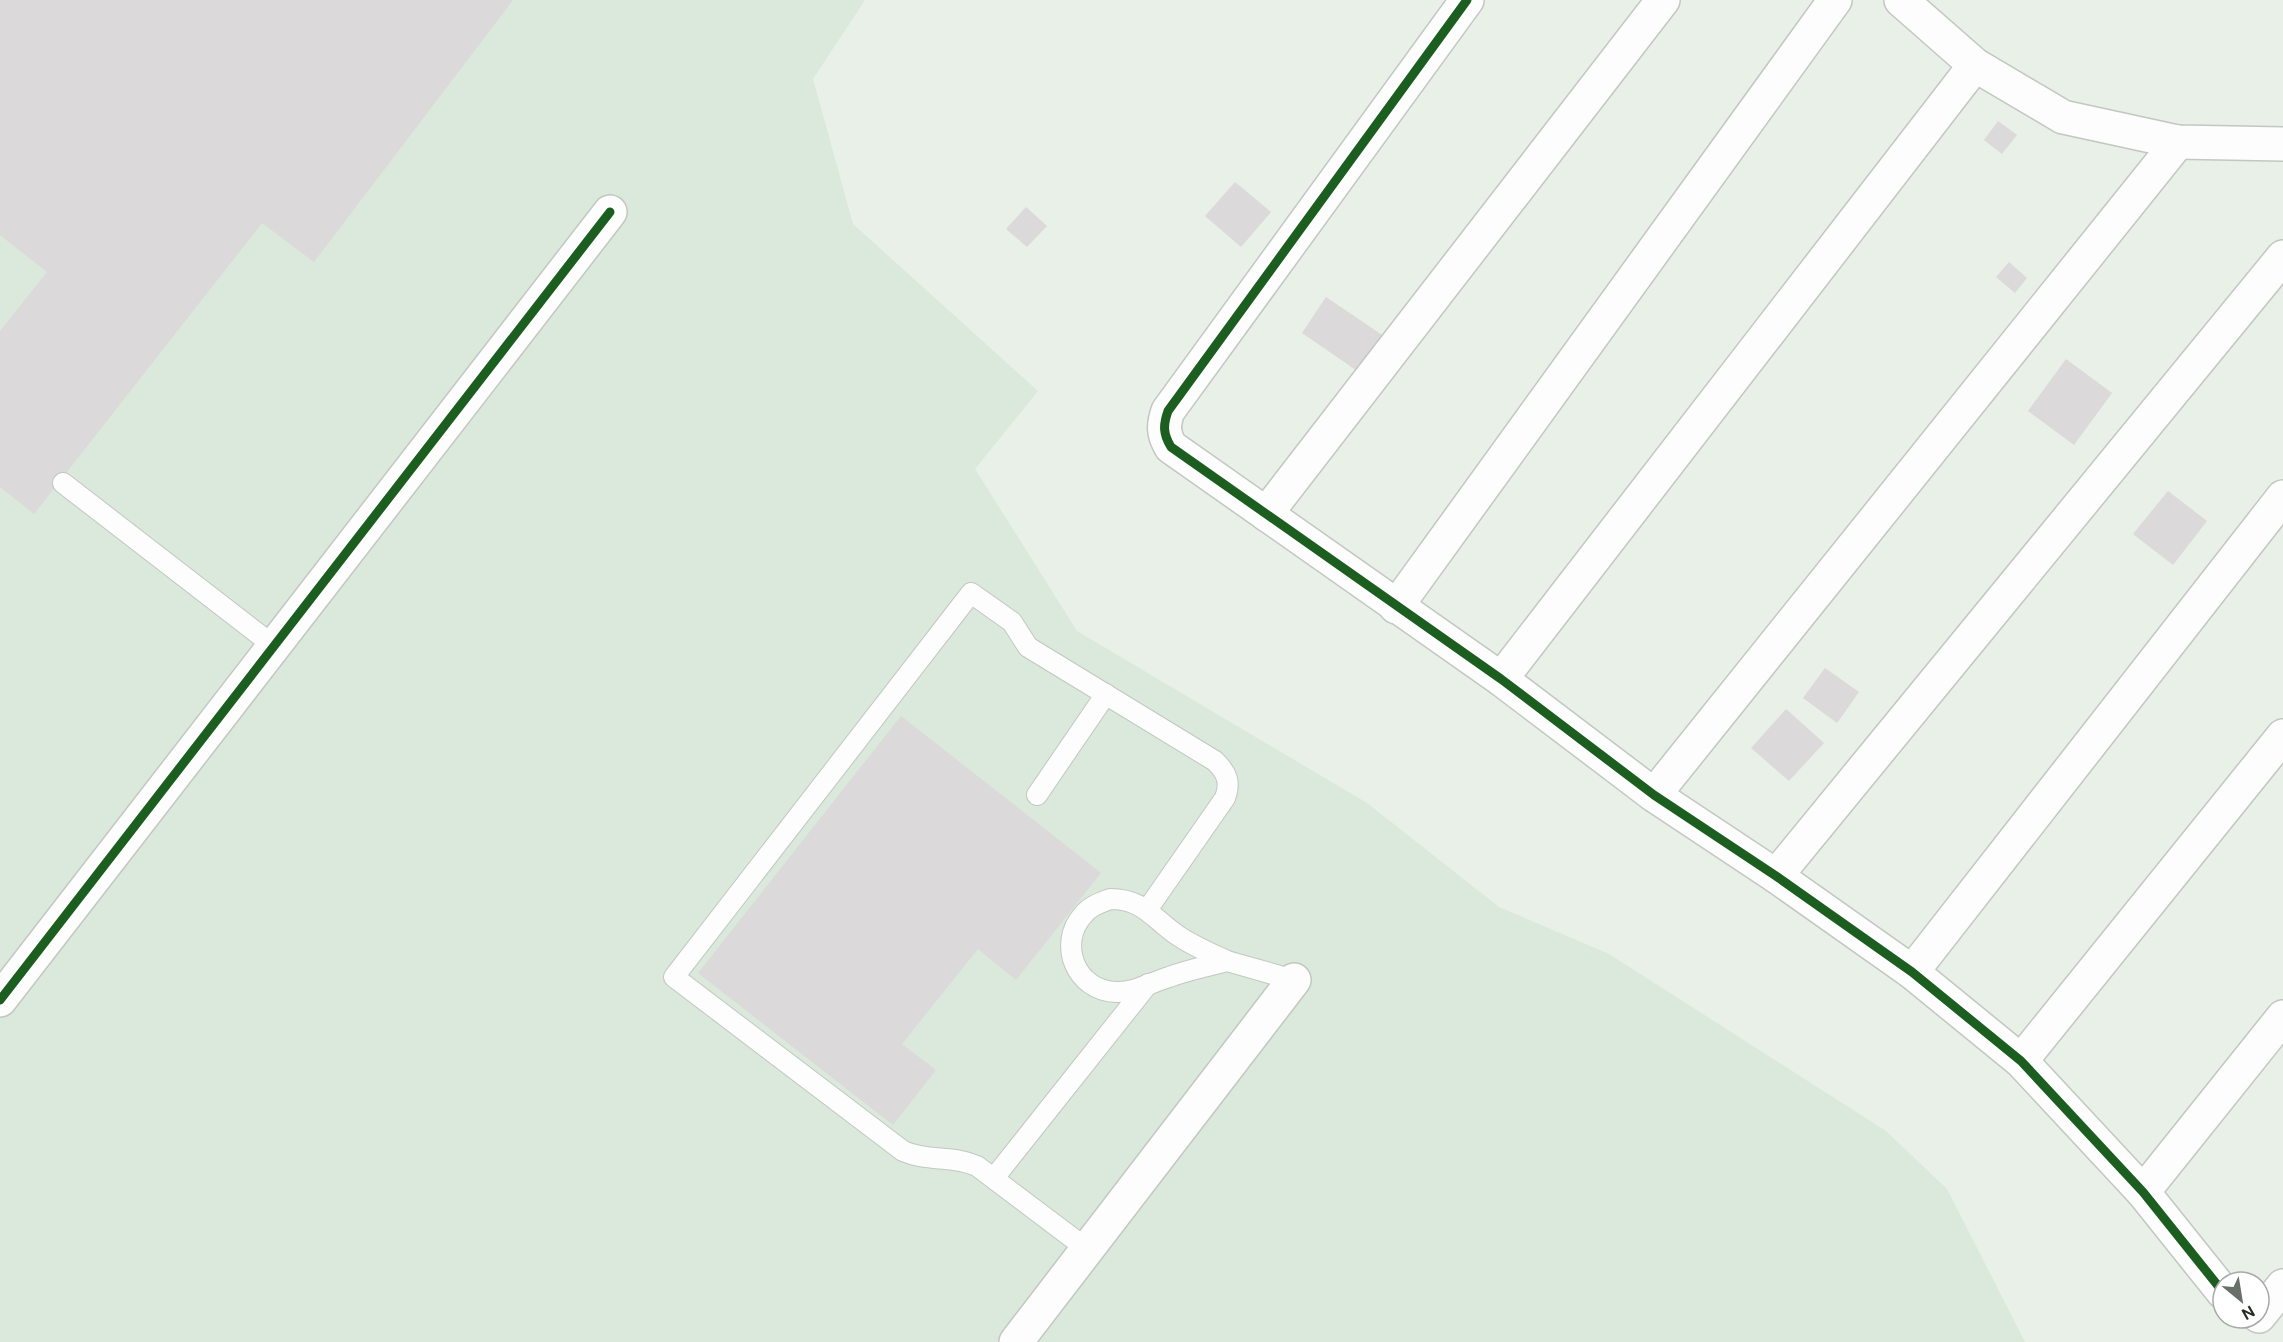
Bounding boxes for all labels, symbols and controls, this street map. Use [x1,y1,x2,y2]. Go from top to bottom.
north arrow [2211,1270,2271,1330]
text: N [2238,1301,2259,1325]

